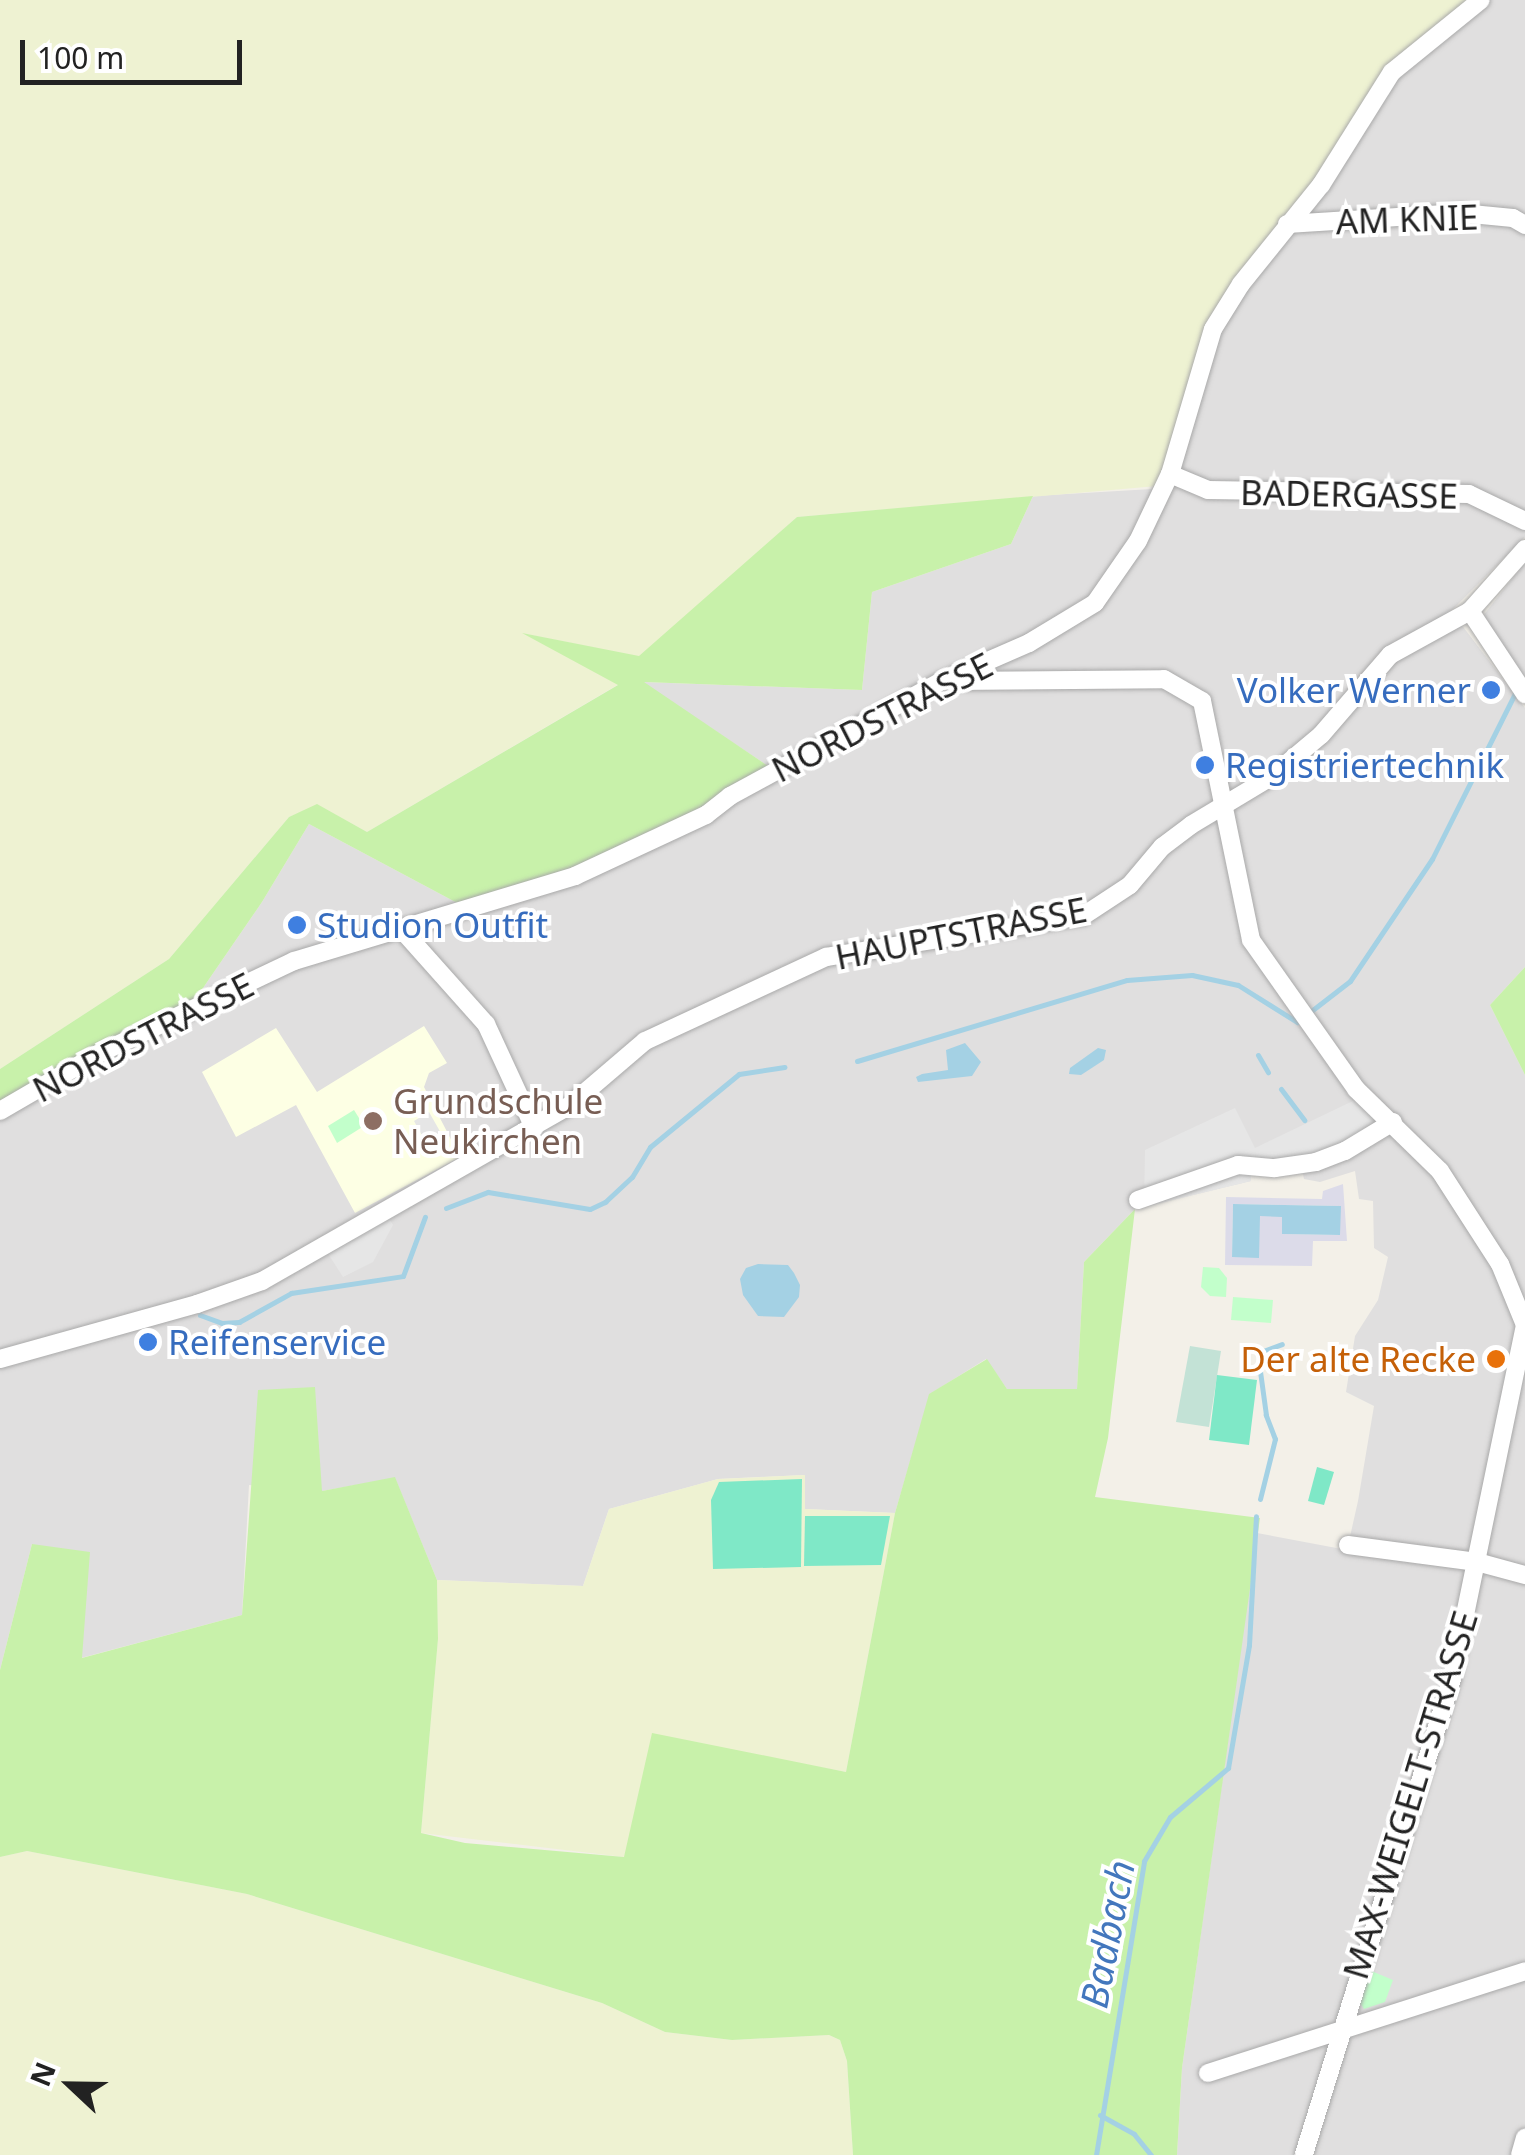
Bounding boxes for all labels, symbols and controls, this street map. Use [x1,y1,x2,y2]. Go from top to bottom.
scale bar [25,20,248,82]
text: 100 m [37,37,124,78]
street label: AM KNIE [1335,196,1479,242]
street label: BADERGASSE [1240,471,1458,517]
street label: NORDSTRASSE [765,643,999,791]
place label: Volker Werner [1237,669,1471,711]
marker: Volker Werner [1480,679,1502,701]
place label: Registriertechnik [1225,744,1504,786]
marker: Registriertechnik [1194,754,1216,776]
street label: HAUPTSTRASSE [832,888,1090,978]
place label: Studion Outfit [317,904,548,946]
marker: Studion Outfit [286,914,308,936]
street label: NORDSTRASSE [26,963,260,1111]
place label: Grundschule Neukirchen [393,1080,603,1162]
marker: Grundschule Neukirchen [362,1110,384,1132]
place label: Reifenservice [168,1321,386,1363]
marker: Reifenservice [137,1331,159,1353]
place label: Der alte Recke [1240,1338,1476,1380]
marker: Der alte Recke [1485,1348,1507,1370]
street label: MAX-WEIGELT-STRASSE [1334,1606,1486,1984]
water label: Badbach [1070,1856,1144,2012]
north arrow [20,2035,120,2135]
text: N [20,2056,64,2091]

